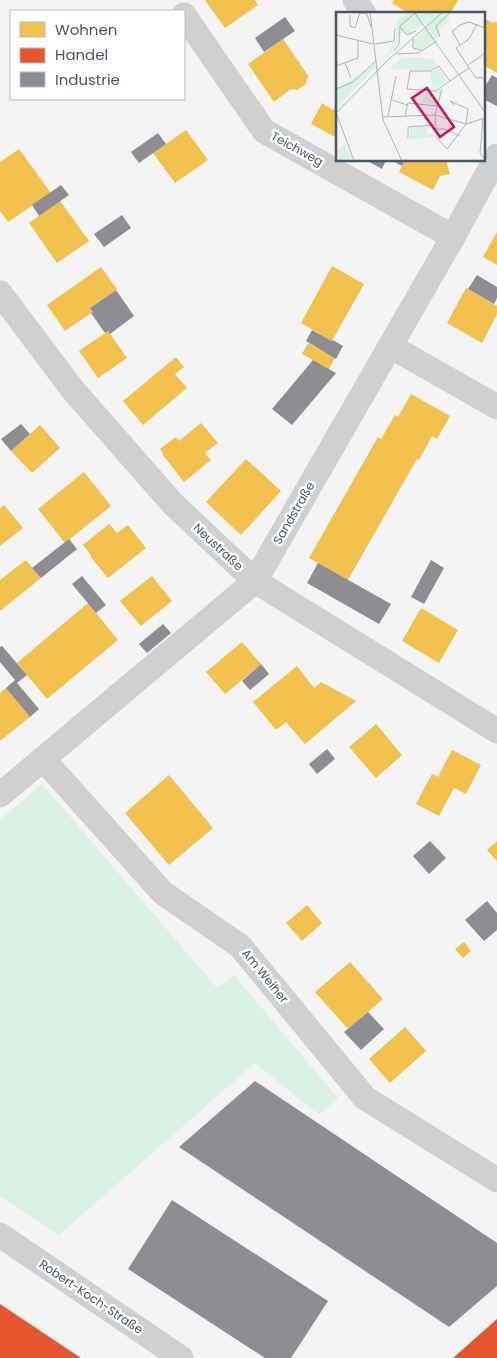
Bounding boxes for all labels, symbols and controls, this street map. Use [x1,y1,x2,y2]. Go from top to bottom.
legend [10,10,185,100]
inset map [336,12,484,161]
text: Wohnen [55,19,117,40]
text: Handel [55,44,108,65]
text: Industrie [55,69,120,90]
street label: Teichweg [268,127,326,170]
street label: Sandstraße [269,478,318,547]
street label: Neustraße [190,519,247,574]
street label: Am Weiher [238,945,293,1007]
street label: Robert-Koch-Straße [36,1255,147,1338]

